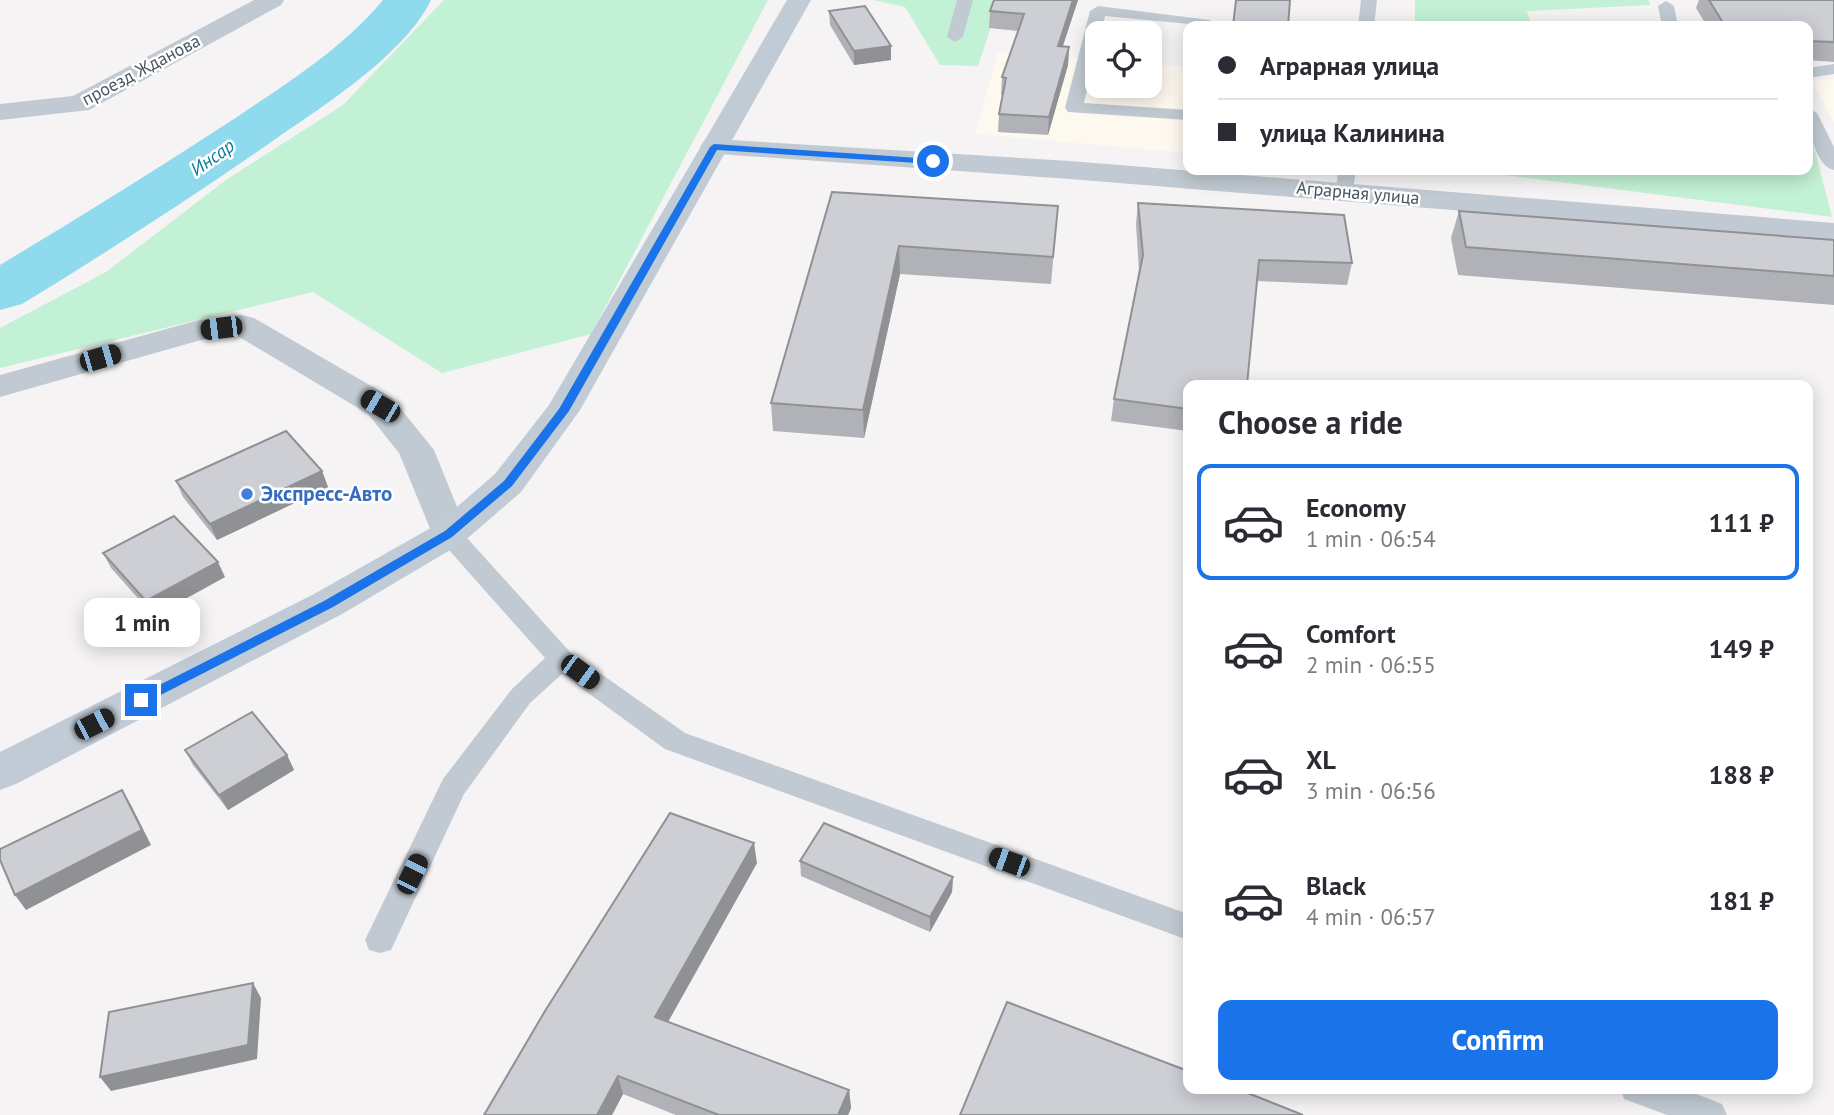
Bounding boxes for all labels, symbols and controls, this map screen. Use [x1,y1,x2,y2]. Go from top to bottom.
map controls [1085,21,1162,98]
button: locate [1085,21,1162,98]
street label: проезд Жданова [77,29,204,110]
text: Аграрная улица [1260,49,1439,82]
text: улица Калинина [1260,116,1445,149]
water label: Инсар [185,133,239,181]
route start [917,145,949,177]
street label: Аграрная улица [1296,176,1421,209]
car [199,315,244,341]
car [77,342,124,374]
car [357,386,404,426]
text: Choose a ride [1218,401,1403,443]
place label: Экспресс-Авто [261,480,392,507]
marker: Экспресс-Авто [239,486,255,502]
icon: car [1222,491,1285,554]
text: Economy [1306,491,1406,524]
text: 111 ₽ [1708,506,1774,539]
text: 1 min · 06:54 [1306,524,1436,553]
callout: 1 min [83,598,199,648]
text: 1 min [114,608,170,637]
icon: car [1222,617,1285,680]
text: Comfort [1306,617,1396,650]
text: 149 ₽ [1708,632,1774,665]
text: 2 min · 06:55 [1306,650,1436,679]
car [557,651,604,693]
route end [125,684,157,716]
car [71,705,118,743]
icon: car [1222,743,1285,806]
text: XL [1306,743,1336,776]
text: 188 ₽ [1708,758,1774,791]
text: 3 min · 06:56 [1306,776,1436,805]
car [986,845,1033,879]
car [394,851,431,897]
icon: car [1222,869,1285,932]
text: Black [1306,869,1366,902]
text: 181 ₽ [1708,884,1774,917]
text: 4 min · 06:57 [1306,902,1436,931]
button: Confirm [1218,1000,1778,1080]

